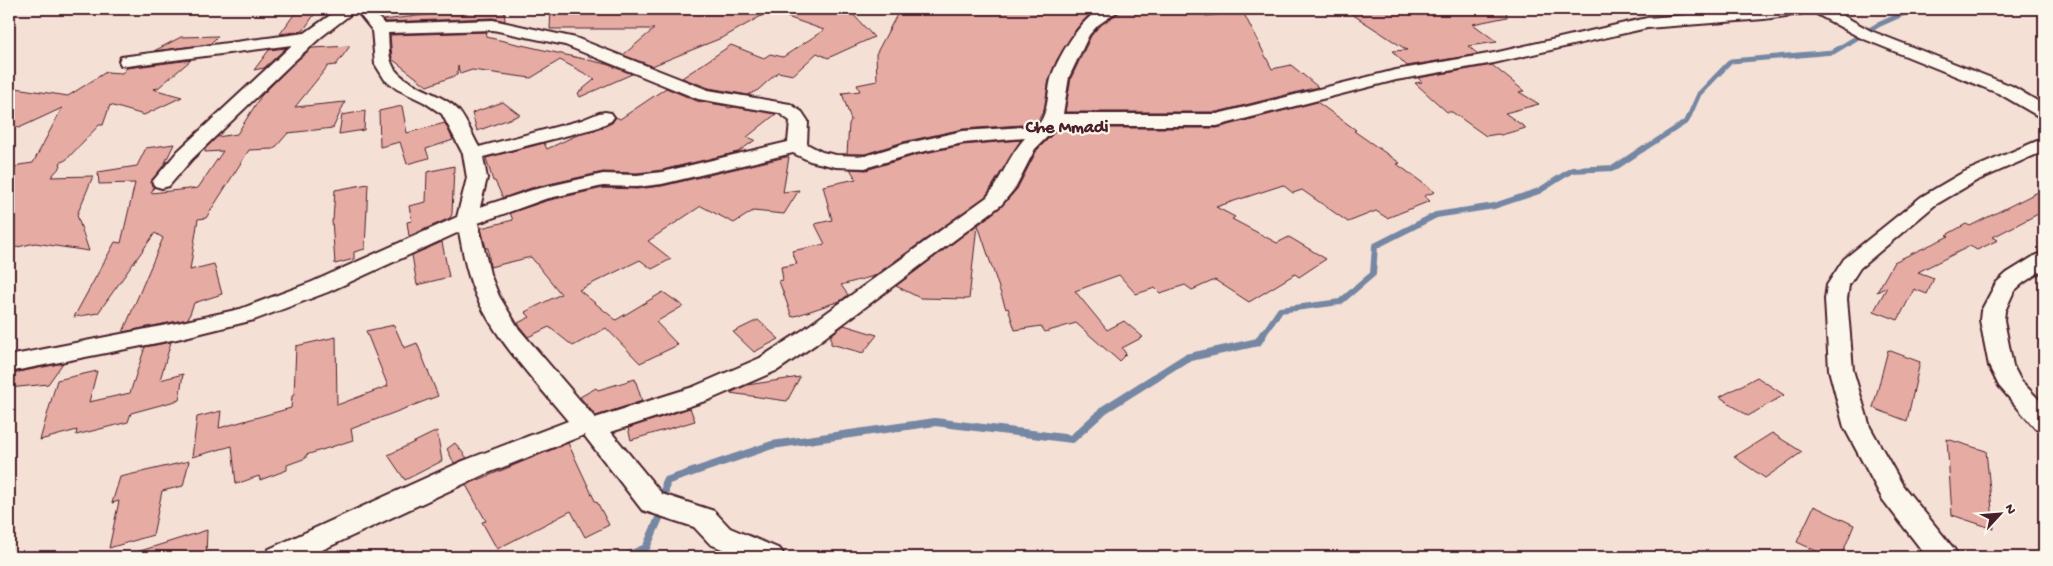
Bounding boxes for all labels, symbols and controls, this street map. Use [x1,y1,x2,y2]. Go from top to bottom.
district label: Che Mmadi [1025,118,1108,139]
north arrow [1976,488,2026,538]
text: N [2000,502,2019,517]

